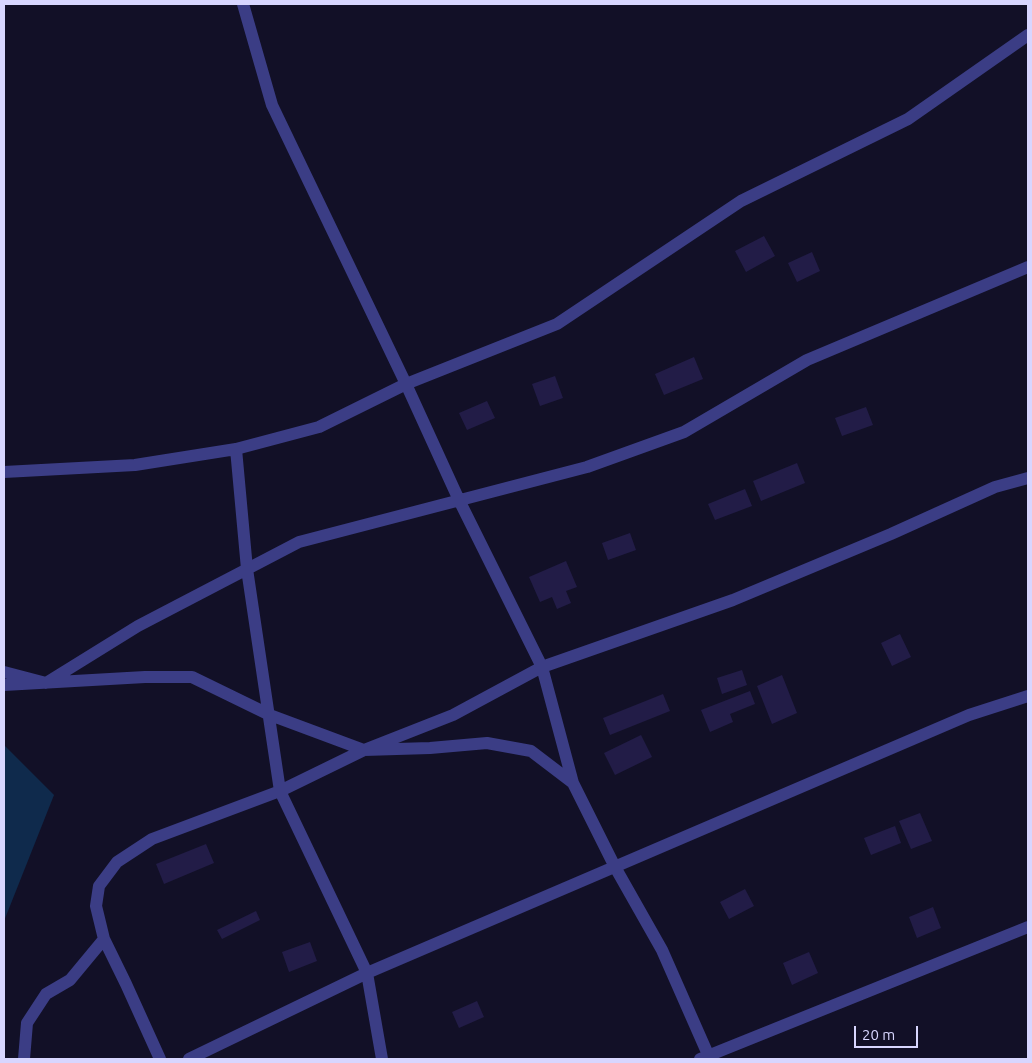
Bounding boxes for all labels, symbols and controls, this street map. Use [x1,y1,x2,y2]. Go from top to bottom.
scale bar [857,1016,921,1048]
text: 20 m [862,1026,895,1043]

